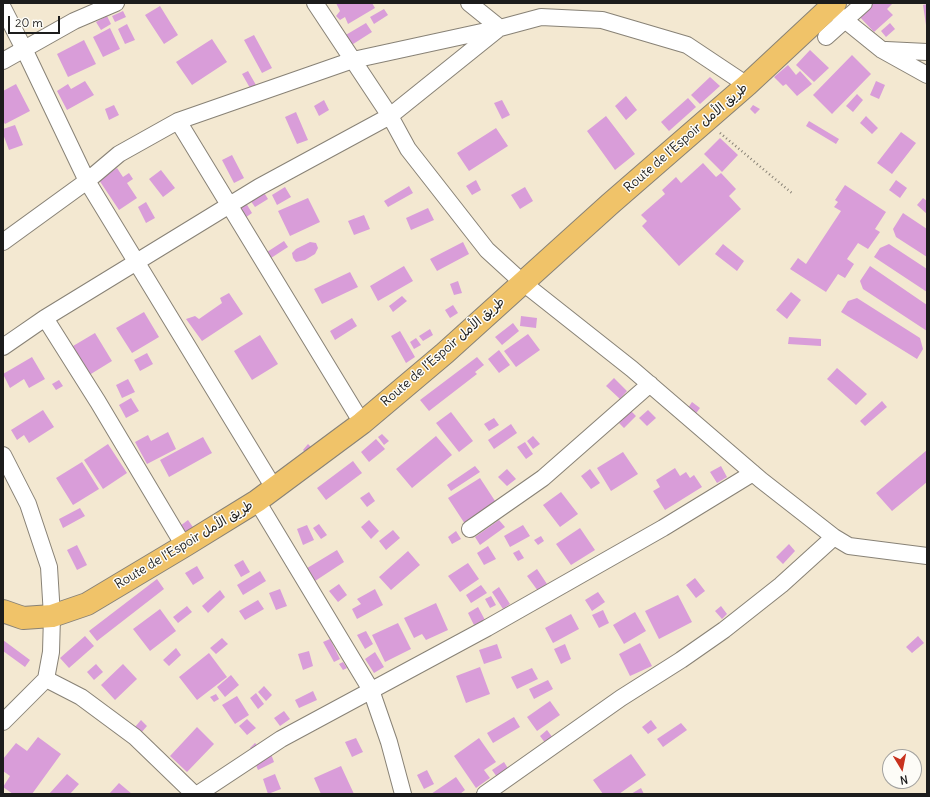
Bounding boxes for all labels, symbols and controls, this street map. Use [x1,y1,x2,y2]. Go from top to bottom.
scale bar [10,8,62,34]
text: 20 m [15,15,43,30]
street label: Route de l’Espoir طريق الأمل [621,80,751,196]
street label: Route de l’Espoir طريق الأمل [378,294,508,410]
street label: Route de l’Espoir طريق الأمل [112,497,256,593]
north arrow [882,749,922,789]
text: N [899,772,909,787]

